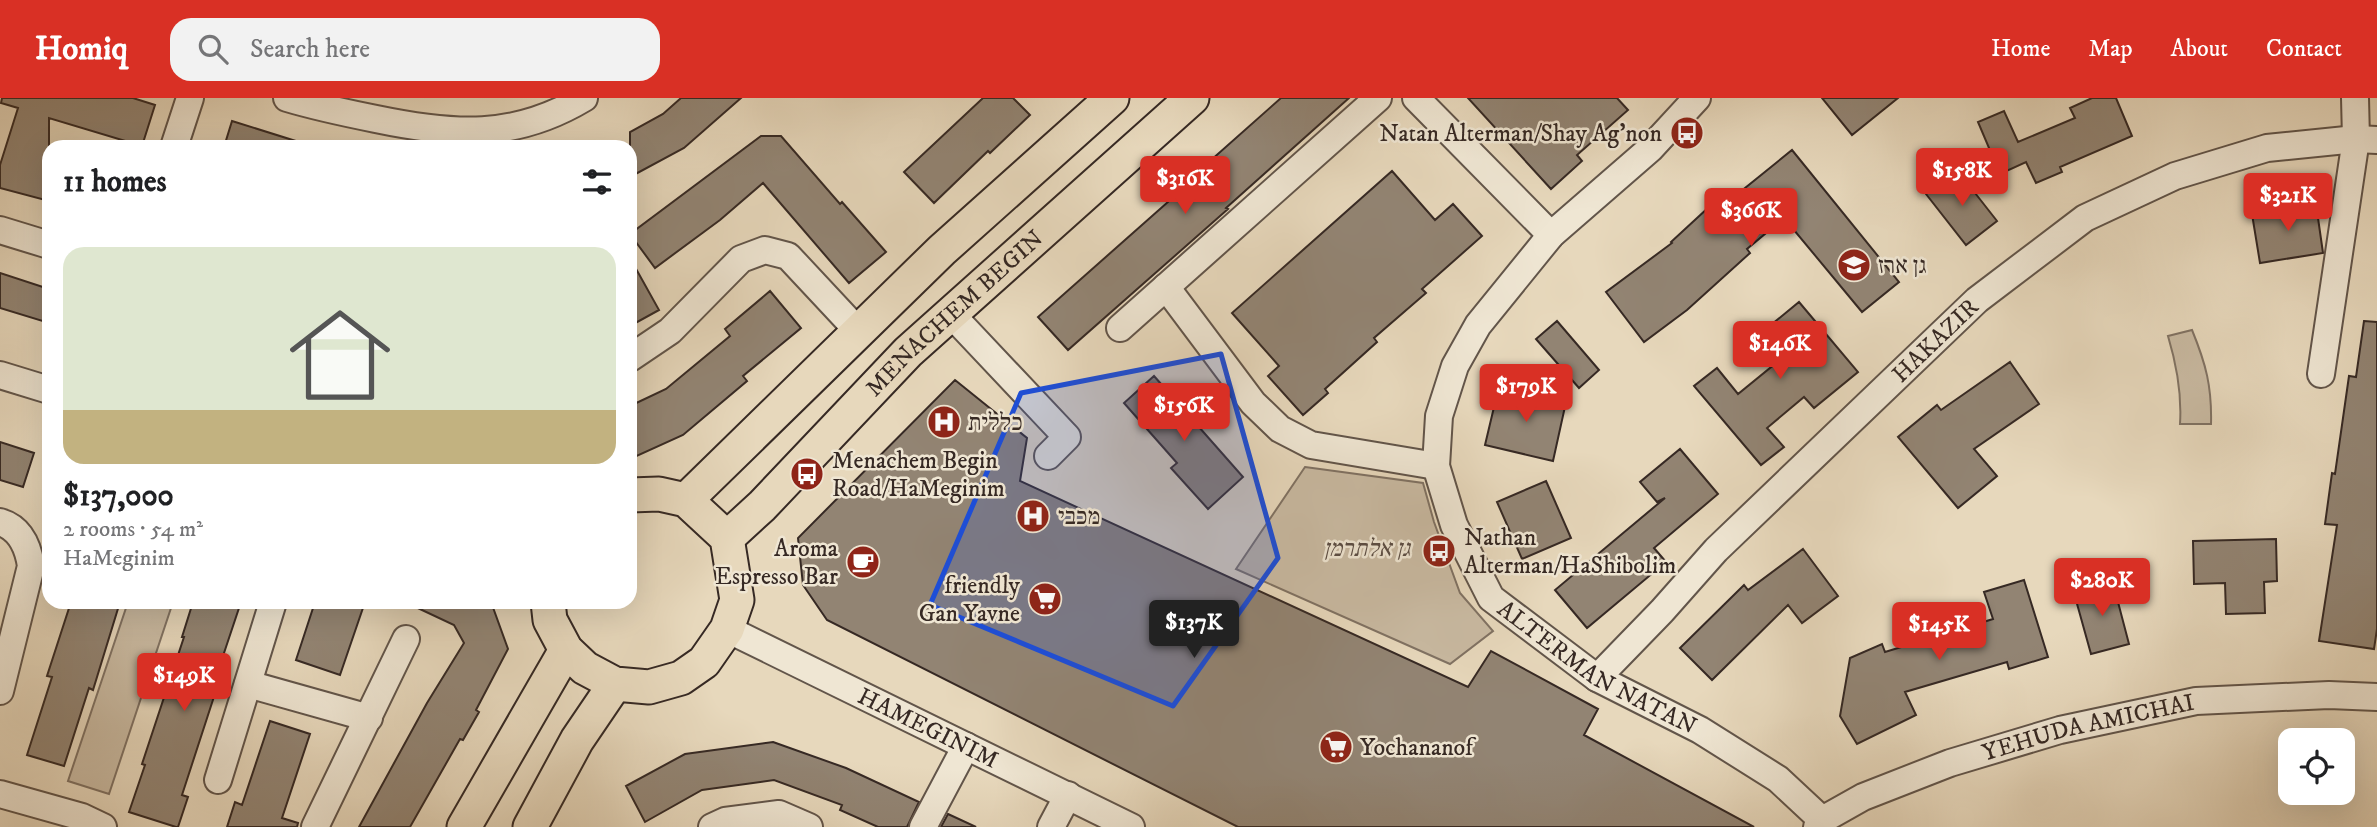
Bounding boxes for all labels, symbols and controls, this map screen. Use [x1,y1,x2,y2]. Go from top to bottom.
search box [170,18,660,81]
text: Homiq [35,29,128,70]
icon: search [194,30,232,68]
text: Search here [250,33,370,66]
text: Home [1991,34,2050,64]
text: Map [2088,34,2133,64]
text: About [2171,34,2228,64]
text: Contact [2266,34,2342,64]
bus stop icon: Natan Alterman/Shay Ag'non [1668,114,1706,152]
place label: Natan Alterman/Shay Ag'non [1379,119,1662,149]
pin: $158K [1913,148,2011,208]
pin: $316K [1136,156,1234,216]
text: $158K [1932,156,1992,185]
icon: filters [578,163,616,201]
text: 11 homes [63,164,167,201]
text: $316K [1156,164,1214,193]
pin: $321K [2239,174,2337,233]
text: $321K [2259,181,2317,210]
pin: $366K [1702,188,1800,248]
text: $366K [1720,196,1782,225]
street label: MENACHEM BEGIN [860,224,1050,403]
school or university icon: גן ארז [1835,246,1873,284]
place label: גן ארז [1878,251,1927,281]
icon: home [277,292,403,418]
street label: HAKAZIR [1886,292,1985,389]
pin: $146K [1731,322,1829,381]
text: $146K [1749,329,1811,358]
pin: $179K [1477,364,1575,424]
text: $179K [1496,372,1556,401]
pin: $156K [1135,384,1233,443]
text: $156K [1154,391,1214,420]
hospital icon: כללית [925,403,963,441]
place label: כללית [968,408,1023,438]
place label: Menachem Begin Road/HaMeginim [832,446,1005,504]
bus stop icon: Menachem Begin Road/HaMeginim [788,455,826,493]
text: $137,000 [63,478,174,515]
hospital icon: מכבי [1014,497,1052,535]
place label: מכבי [1058,502,1100,532]
text: 2 rooms · 54 m² [63,515,203,544]
place label: Nathan Alterman/HaShibolim [1464,523,1676,581]
bus stop icon: Nathan Alterman/HaShibolim [1420,532,1458,570]
place label: Aroma Espresso Bar [715,534,839,592]
park label: גן אלתרמן [1324,534,1412,564]
cafe icon: Aroma Espresso Bar [844,543,882,581]
text: HaMeginim [63,544,175,573]
pin: $280K [2053,559,2151,618]
text: $280K [2070,566,2134,595]
place label: friendly Gan Yavne [919,571,1021,629]
supermarket icon: friendly Gan Yavne [1026,580,1064,618]
street label: ALTERMAN NATAN [1491,594,1701,742]
pin: $137K [1145,601,1243,660]
pin: $145K [1890,602,1988,662]
text: $137K [1165,608,1223,637]
text: $145K [1908,610,1970,639]
pin: $149K [135,654,233,713]
text: $149K [153,661,215,690]
street label: HAMEGINIM [853,681,1003,776]
street label: YEHUDA AMICHAI [1979,688,2197,768]
supermarket icon: Yochananof [1317,728,1355,766]
map controls [2278,728,2355,805]
button: locate [2278,728,2355,805]
place label: Yochananof [1360,733,1476,763]

